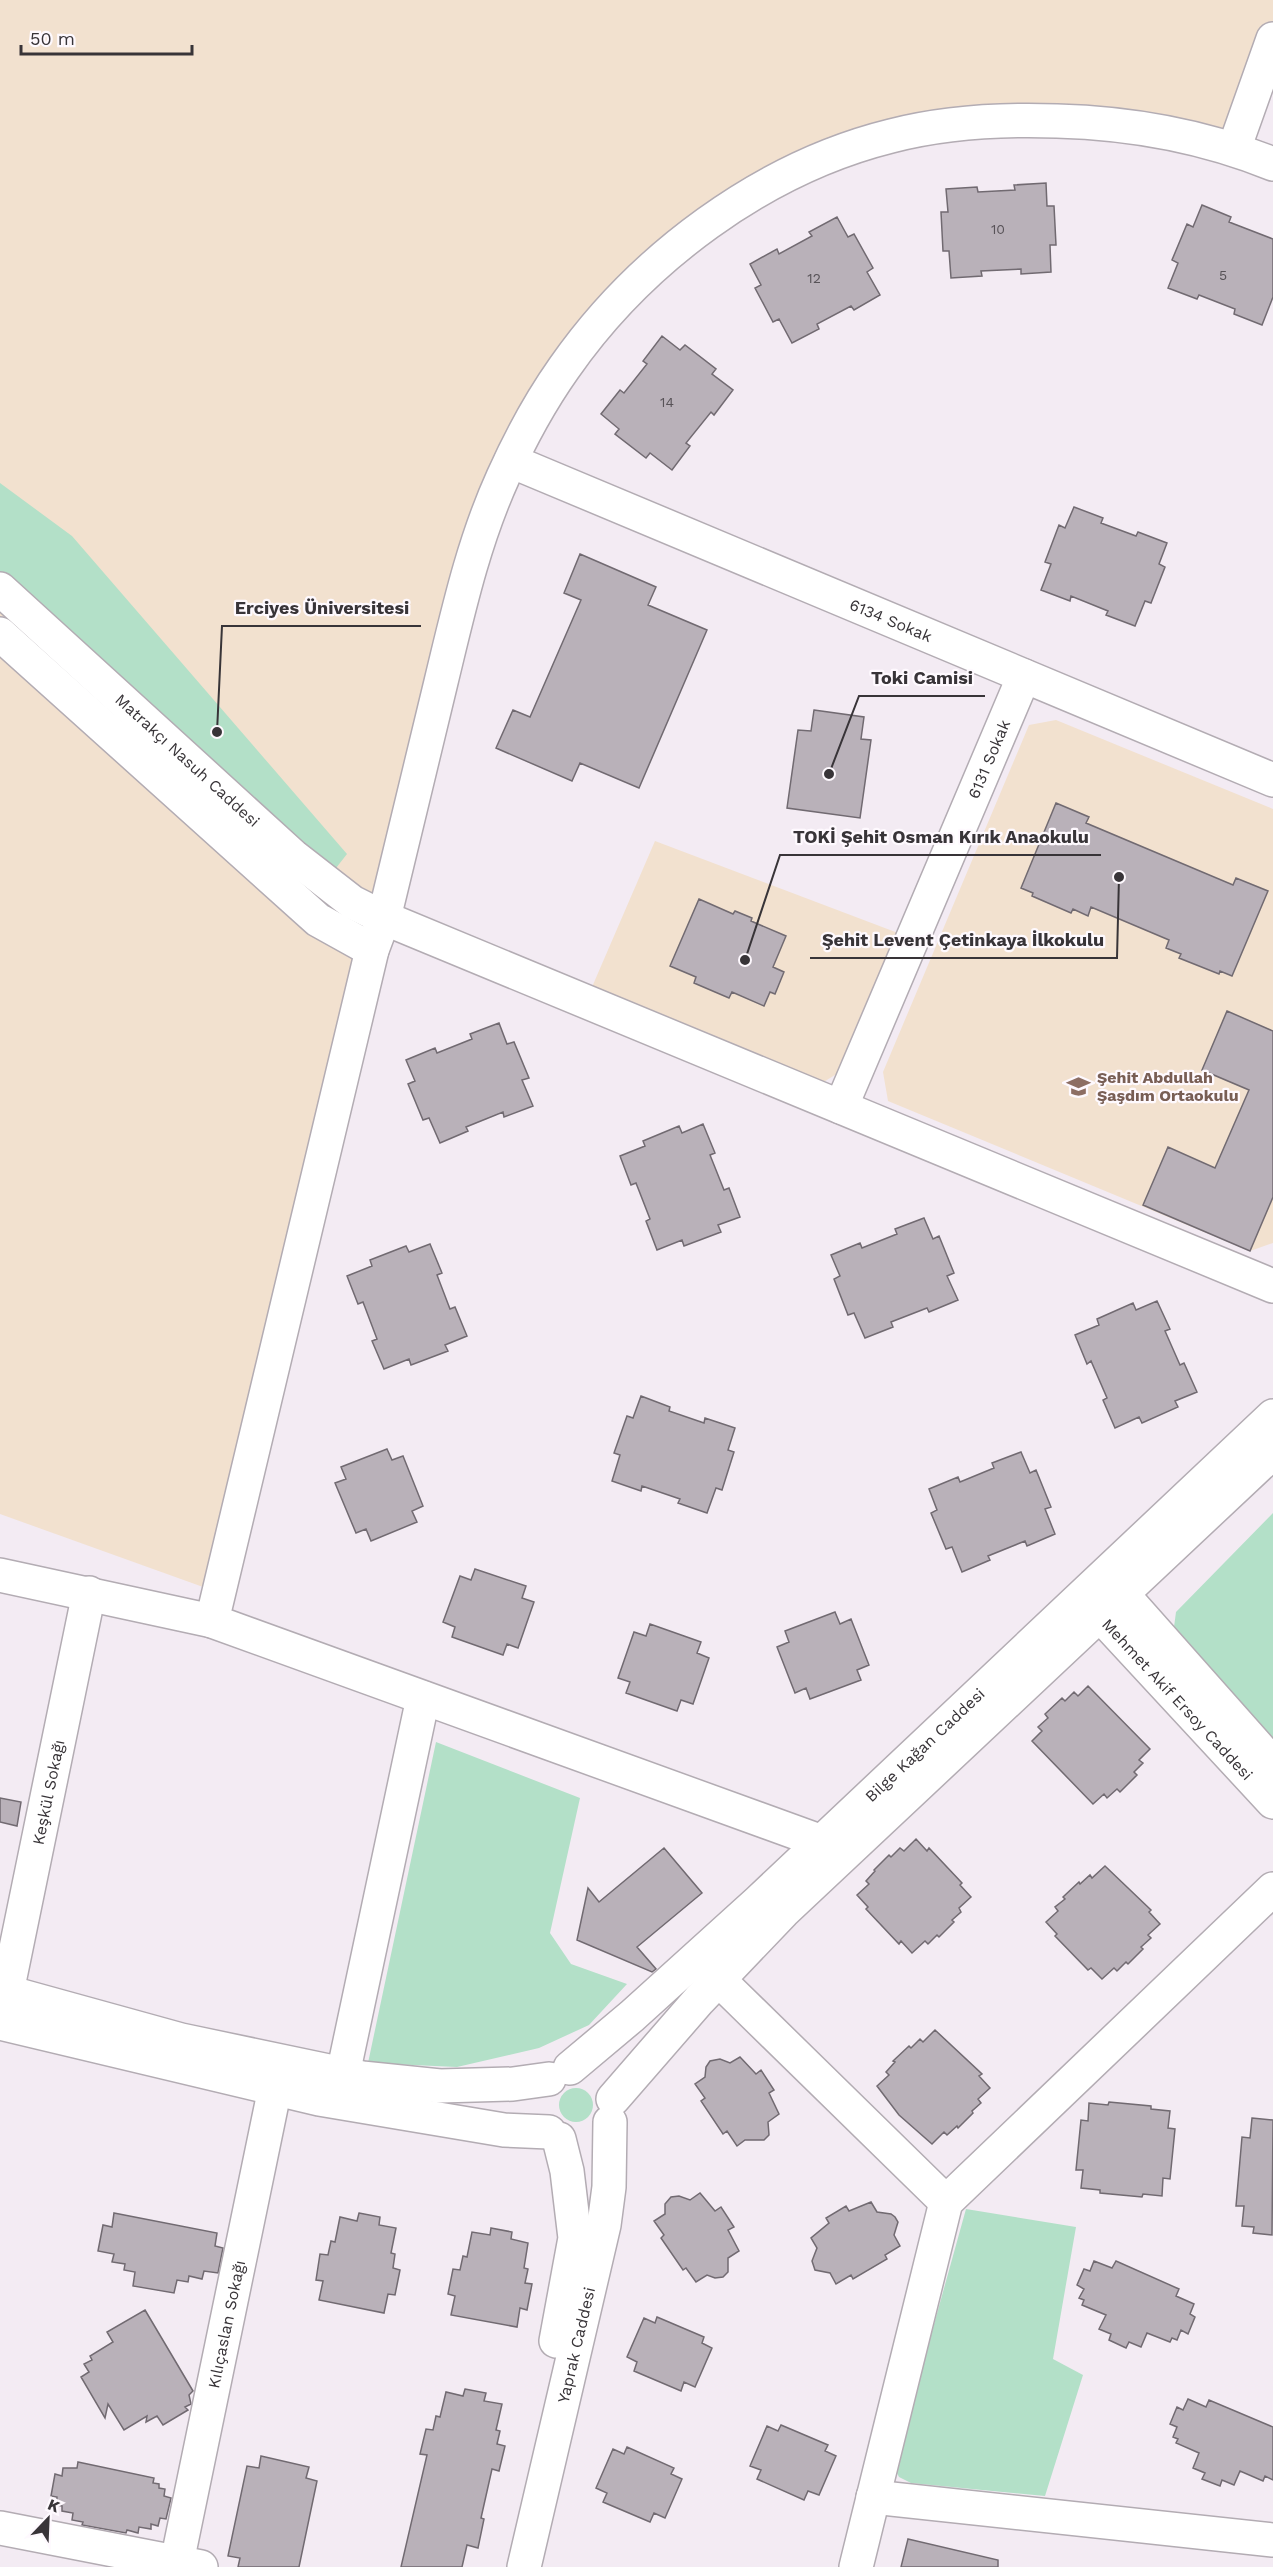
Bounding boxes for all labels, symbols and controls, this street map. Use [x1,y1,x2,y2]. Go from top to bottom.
scale bar [21,18,192,56]
text: 50 m [30,28,75,49]
house number: 10 [991,221,1005,237]
house number: 5 [1219,267,1227,283]
house number: 12 [807,270,821,286]
house number: 14 [660,394,674,410]
callout: Erciyes Üniversitesi [222,590,421,626]
street label: 6134 Sokak [847,595,935,646]
text: Erciyes Üniversitesi [235,597,409,618]
callout: Toki Camisi [859,660,985,696]
text: Toki Camisi [871,667,973,688]
street label: Matrakçı Nasuh Caddesi [111,690,263,831]
street label: 6131 Sokak [964,717,1014,802]
callout: TOKİ Şehit Osman Kırık Anaokulu [780,819,1101,855]
text: TOKİ Şehit Osman Kırık Anaokulu [793,826,1089,847]
callout: Şehit Levent Çetinkaya İlkokulu [810,922,1117,958]
text: Şehit Levent Çetinkaya İlkokulu [822,929,1104,950]
place label: Şehit Abdullah Şaşdım Ortaokulu [1097,1068,1239,1105]
school or university icon: Şehit Abdullah Şaşdım Ortaokulu [1066,1073,1092,1099]
street label: Mehmet Akif Ersoy Caddesi [1098,1615,1257,1784]
street label: Bilge Kağan Caddesi [861,1684,989,1806]
street label: Keşkül Sokağı [28,1738,69,1847]
street label: Kılıçaslan Sokağı [204,2258,249,2390]
street label: Yaprak Caddesi [554,2285,599,2405]
north arrow [18,2489,78,2549]
text: K [45,2495,62,2517]

